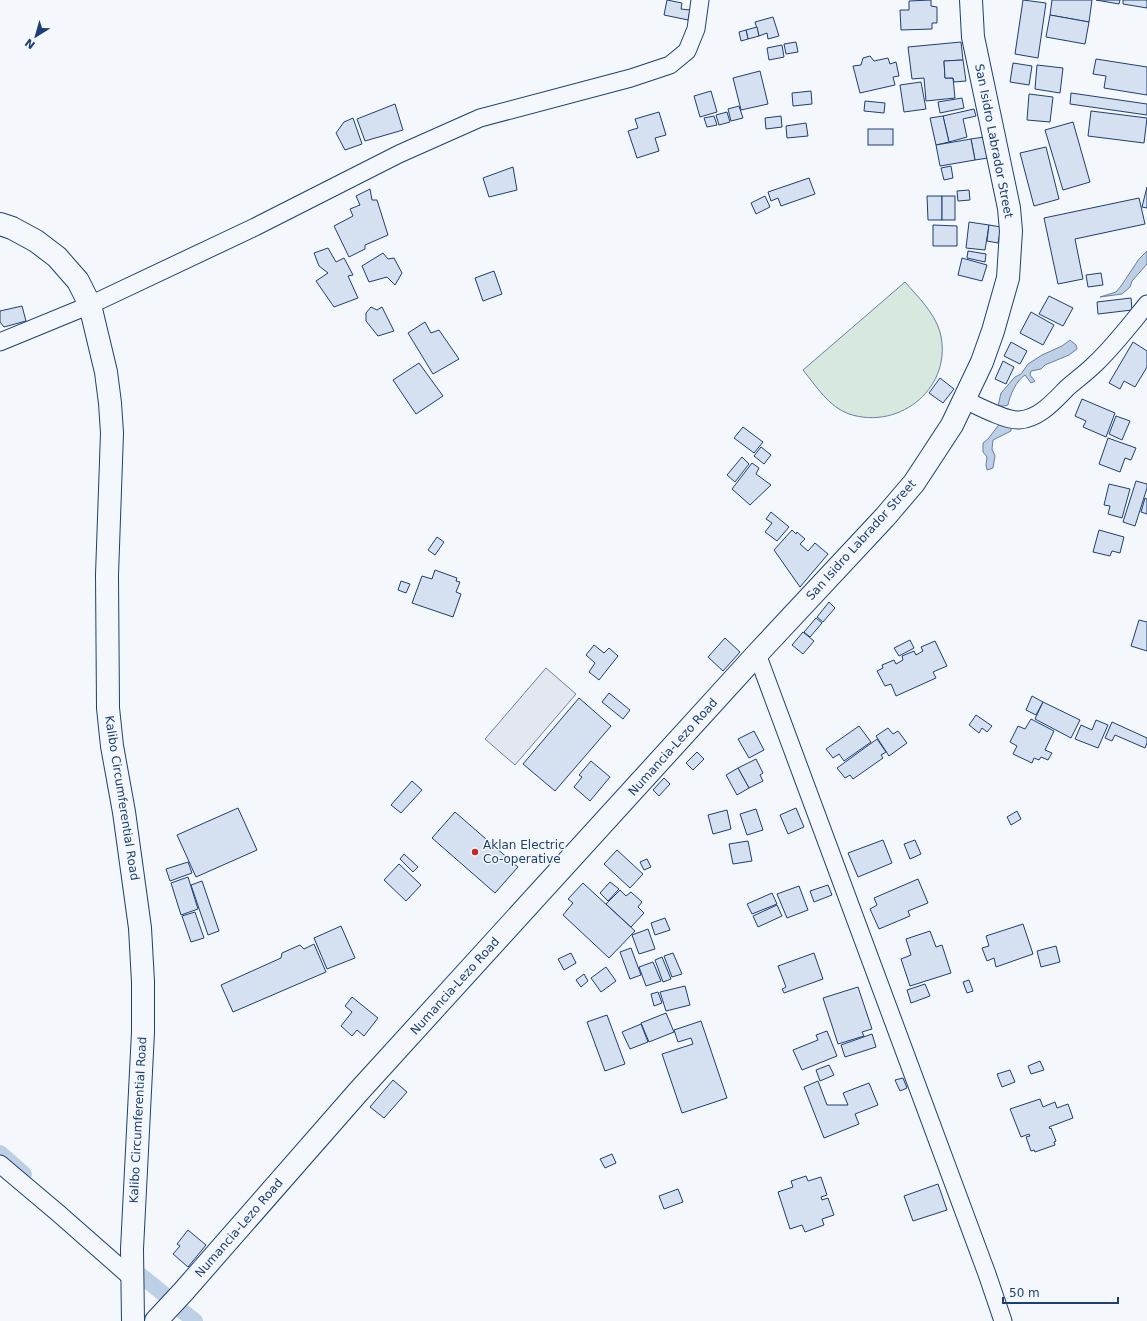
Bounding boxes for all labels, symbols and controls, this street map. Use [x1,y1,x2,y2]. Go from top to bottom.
north arrow [16,16,56,56]
text: N [23,36,38,52]
street label: San Isidro Labrador Street [972,63,1016,220]
street label: San Isidro Labrador Street [803,477,919,603]
street label: Numancia-Lezo Road [626,695,720,799]
street label: Kalibo Circumferential Road [102,715,142,881]
place label: Aklan Electric Co-operative [483,838,565,866]
marker: Aklan Electric Co-operative [470,847,480,857]
street label: Numancia-Lezo Road [408,934,502,1038]
street label: Kalibo Circumferential Road [127,1036,149,1204]
street label: Numancia-Lezo Road [192,1176,286,1280]
scale bar [1003,1279,1118,1305]
text: 50 m [1009,1286,1040,1300]

